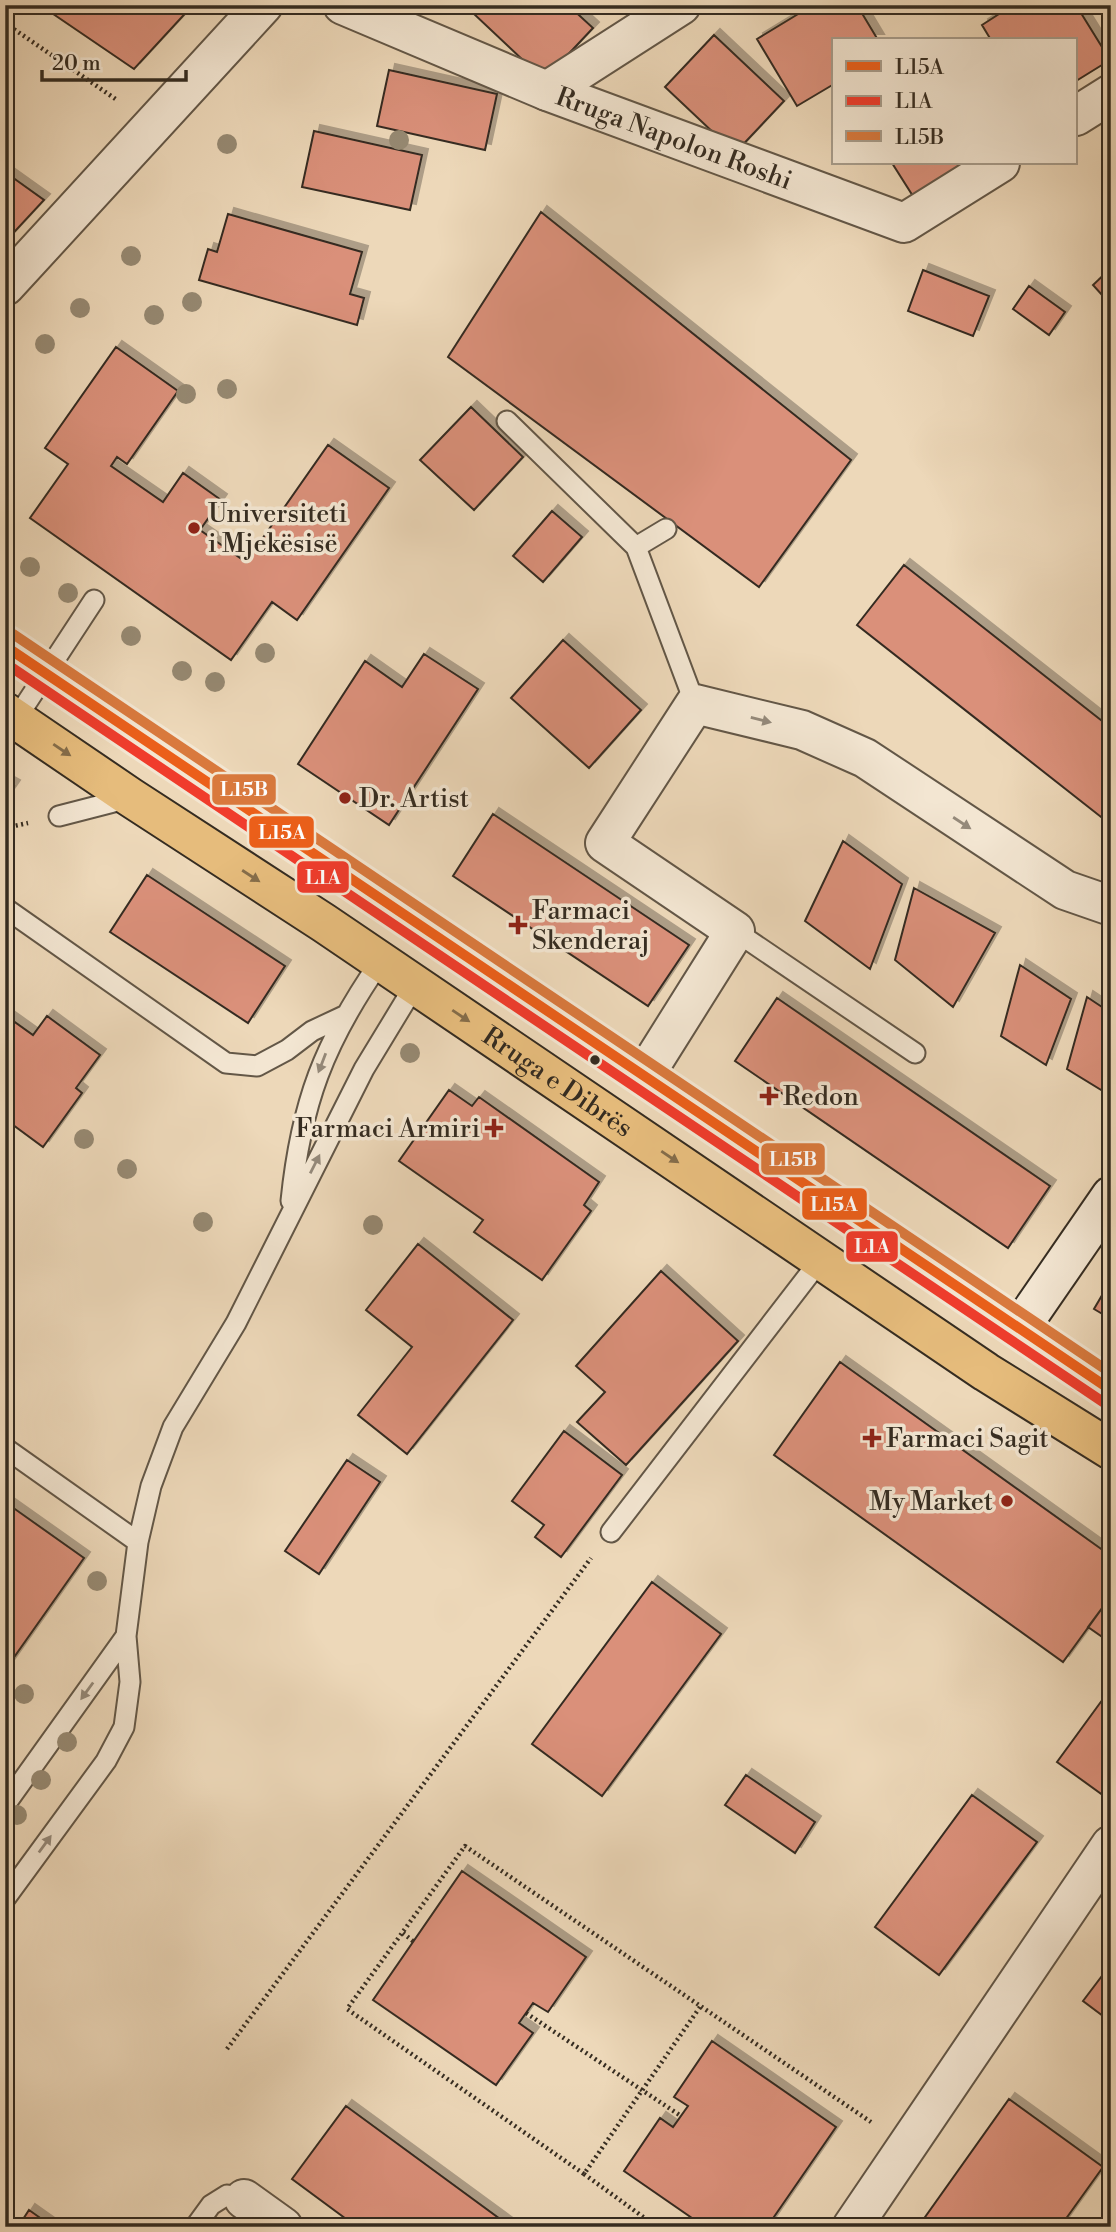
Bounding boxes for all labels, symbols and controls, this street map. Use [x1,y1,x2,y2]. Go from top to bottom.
scale bar [42,38,186,82]
legend [832,38,1078,164]
text: 20 m [52,51,101,77]
text: L15A [895,55,945,81]
street label: Rruga Napolon Roshi [551,81,796,197]
text: L1A [895,89,933,115]
text: L15B [895,125,944,151]
place label: Universiteti i Mjekësisë [208,498,347,560]
marker: Universiteti i Mjekësisë [186,520,202,536]
one-way arrow [750,715,772,726]
one-way arrow [52,744,72,757]
line badge: L15B [211,773,277,806]
text: L15B [220,778,268,802]
place label: Dr. Artist [359,783,469,815]
marker: Dr. Artist [337,790,353,806]
line badge: L15A [248,815,315,849]
one-way arrow [952,816,972,829]
text: L15A [258,821,306,845]
line badge: L1A [296,860,350,894]
text: L1A [305,866,341,890]
one-way arrow [242,870,261,883]
place label: Farmaci Skenderaj [532,895,649,957]
marker: Farmaci Skenderaj [510,917,526,933]
one-way arrow [452,1009,470,1023]
street label: Rruga e Dibrës [476,1020,638,1145]
one-way arrow [317,1053,328,1074]
unlabelled marker [588,1053,602,1067]
place label: Redon [783,1081,859,1113]
marker: Redon [761,1088,777,1104]
place label: Farmaci Armiri [295,1113,480,1145]
marker: Farmaci Armiri [486,1120,502,1136]
line badge: L15B [760,1142,826,1176]
text: L15B [769,1148,817,1172]
one-way arrow [660,1151,679,1164]
one-way arrow [310,1154,321,1174]
line badge: L15A [801,1187,868,1221]
text: L15A [810,1193,858,1217]
line badge: L1A [845,1230,899,1263]
text: L1A [854,1235,890,1259]
place label: Farmaci Sagit [886,1423,1048,1455]
marker: Farmaci Sagit [864,1430,880,1446]
place label: My Market [869,1486,993,1518]
marker: My Market [999,1493,1015,1509]
one-way arrow [80,1682,94,1701]
one-way arrow [38,1835,53,1853]

